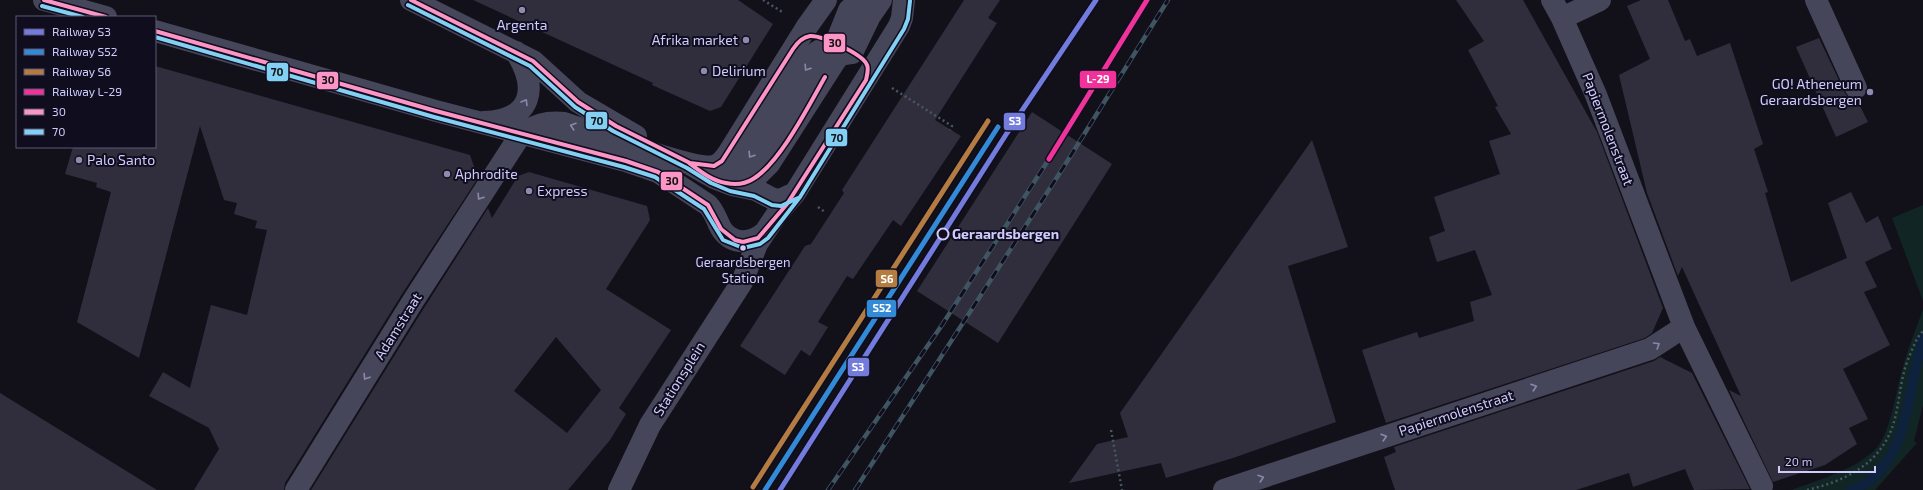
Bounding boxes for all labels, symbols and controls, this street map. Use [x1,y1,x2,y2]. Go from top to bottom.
marker: Argenta [517,5,527,15]
legend [16,16,156,148]
place label: Argenta [497,16,547,33]
text: Railway S3 [52,24,111,38]
place label: Afrika market [652,31,738,48]
line badge: 30 [823,33,846,53]
marker: Afrika market [741,35,751,45]
text: 30 [828,36,842,49]
text: Railway S52 [52,44,118,58]
line badge: 70 [266,62,289,82]
place label: Delirium [712,62,766,79]
text: Railway S6 [52,64,111,78]
one-way arrow [804,64,812,71]
text: 70 [271,65,283,78]
marker: Delirium [699,66,709,76]
line badge: L-29 [1079,70,1117,89]
street label: Papiermolenstraat [1579,70,1638,188]
line badge: 30 [316,71,339,90]
text: L-29 [1086,72,1110,85]
text: 30 [321,73,335,86]
place label: GO! Atheneum Geraardsbergen [1760,75,1862,108]
text: Railway L-29 [52,84,122,98]
marker: GO! Atheneum Geraardsbergen [1865,87,1875,97]
one-way arrow [520,99,527,106]
text: 30 [52,104,66,118]
line badge: 70 [585,111,608,130]
line badge: S3 [1003,112,1026,131]
text: 70 [591,114,603,127]
text: S3 [1009,114,1021,127]
one-way arrow [569,122,576,131]
text: 70 [52,124,65,138]
line badge: 70 [825,128,848,147]
text: 70 [831,131,843,144]
place label: Palo Santo [87,151,155,168]
one-way arrow [748,151,756,158]
marker: Palo Santo [74,155,84,165]
place label: Aphrodite [455,165,518,182]
marker: Aphrodite [442,169,452,179]
line badge: 30 [660,171,683,191]
text: 30 [665,174,679,187]
place label: Express [537,182,588,199]
marker: Express [524,186,534,196]
one-way arrow [478,192,485,199]
place label: Geraardsbergen [952,225,1059,242]
marker: Geraardsbergen [936,227,950,241]
marker: Geraardsbergen Station [738,243,748,253]
place label: Geraardsbergen Station [695,254,791,286]
line badge: S6 [875,269,898,288]
text: S6 [881,272,894,285]
street label: Adamstraat [370,289,425,362]
line badge: S52 [866,299,897,318]
text: S52 [873,301,891,314]
street label: Stationsplein [649,339,708,419]
one-way arrow [1653,343,1660,350]
line badge: S3 [847,357,870,377]
text: S3 [852,360,864,373]
one-way arrow [364,373,371,380]
one-way arrow [1530,383,1537,392]
street label: Papiermolenstraat [1396,386,1515,439]
one-way arrow [1380,433,1387,441]
scale bar [1779,448,1875,474]
text: 20 m [1785,454,1812,468]
one-way arrow [1257,474,1264,482]

